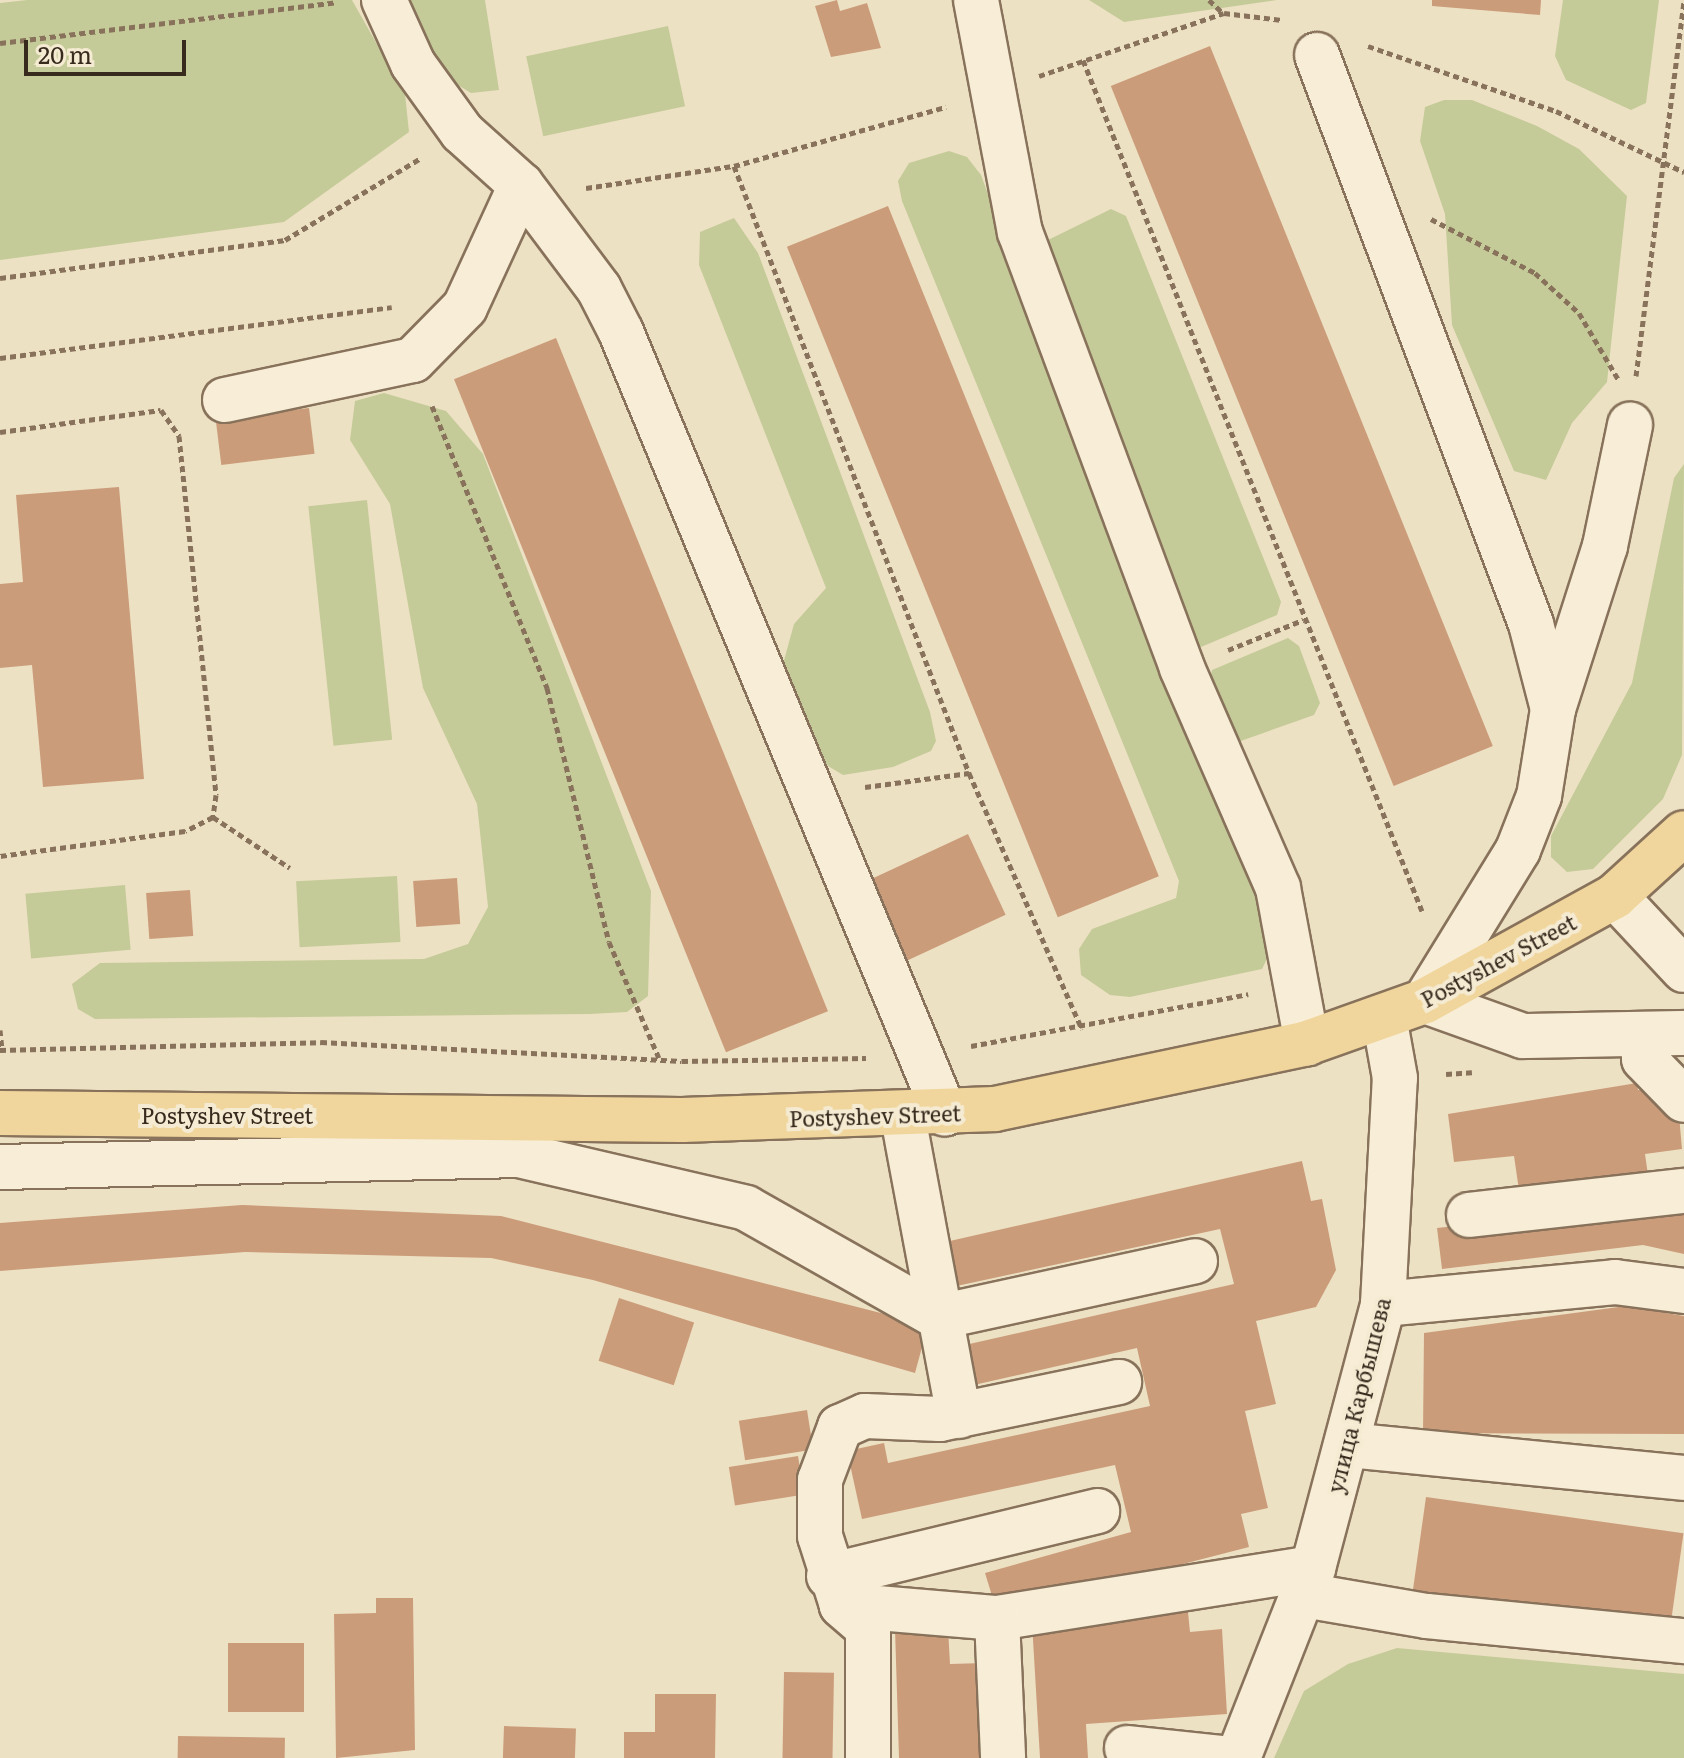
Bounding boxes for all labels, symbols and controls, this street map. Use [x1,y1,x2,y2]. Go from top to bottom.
scale bar [28,24,190,74]
text: 20 m [38,36,92,71]
street label: Postyshev Street [1416,908,1580,1012]
street label: Postyshev Street [788,1099,962,1131]
street label: Postyshev Street [141,1102,313,1128]
street label: улица Карбышева [1321,1294,1395,1496]

